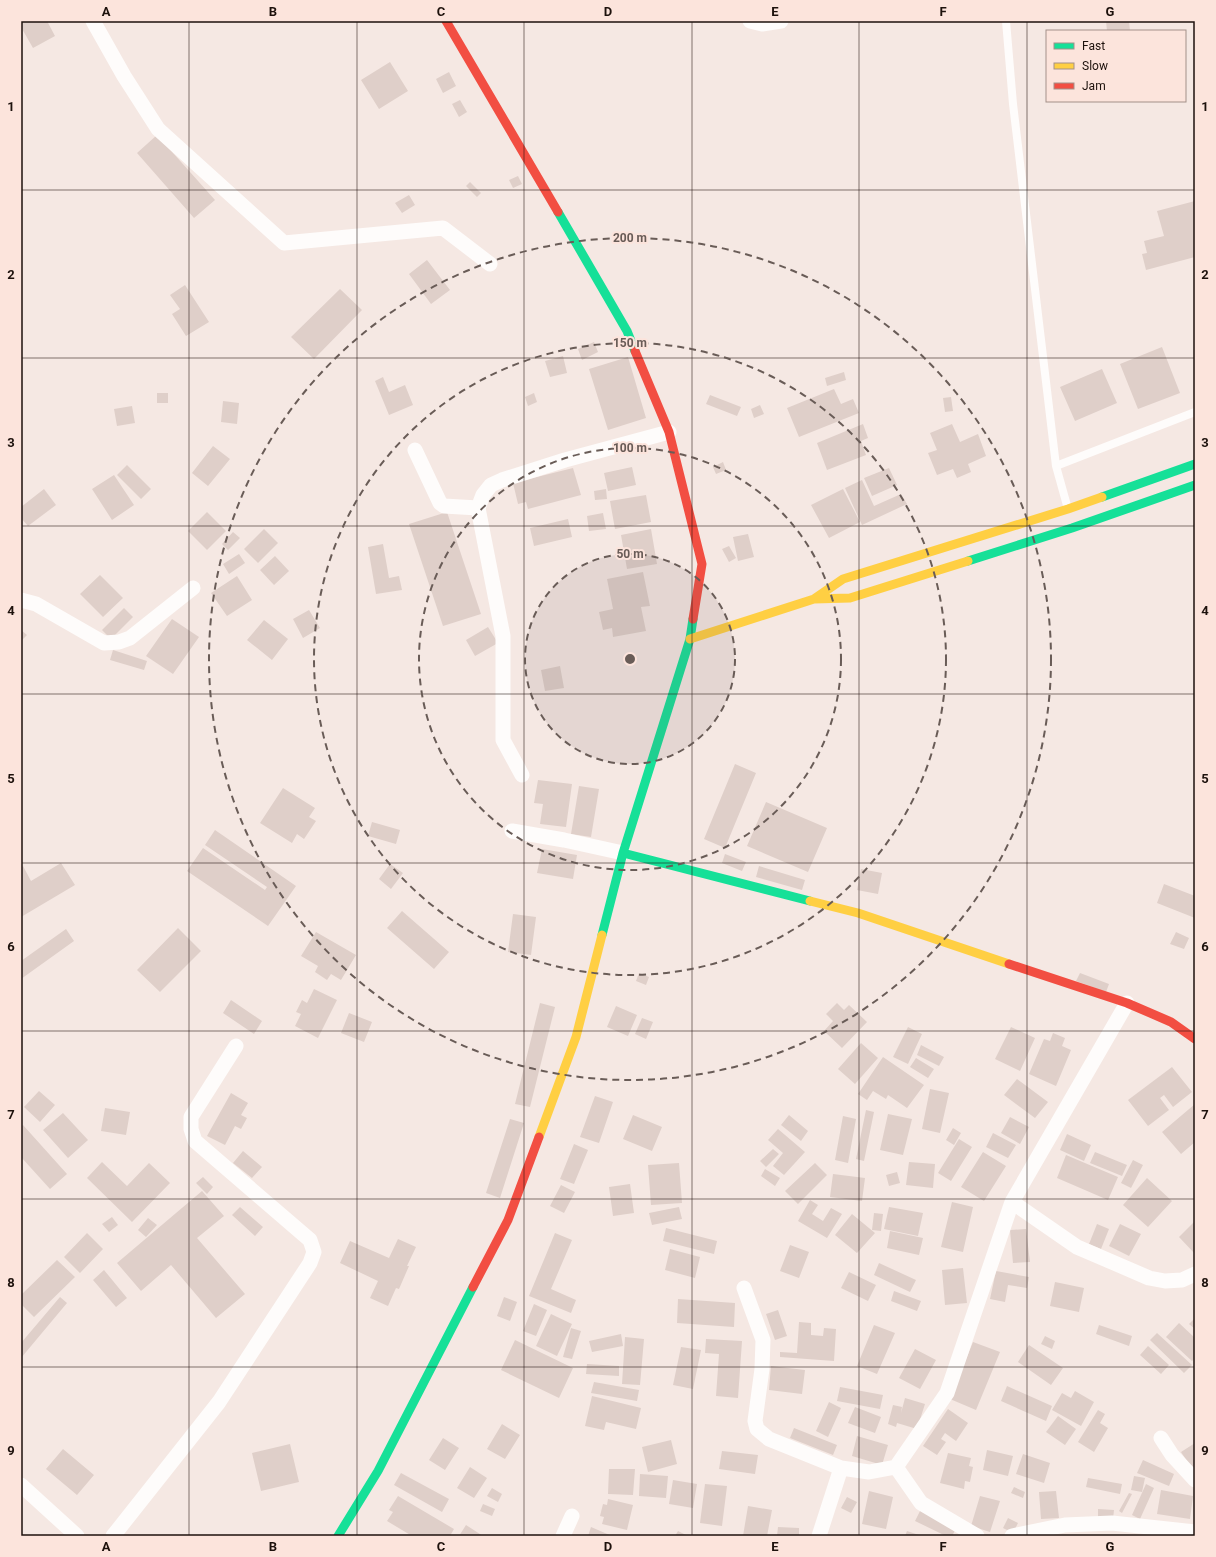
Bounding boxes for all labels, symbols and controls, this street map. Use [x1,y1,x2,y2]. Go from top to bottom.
text: A [102,4,111,19]
text: B [269,4,277,19]
text: C [437,4,446,19]
text: D [604,4,612,19]
text: E [771,4,779,19]
text: F [939,4,947,19]
text: G [1106,4,1115,19]
legend [1046,30,1186,102]
text: Fast [1082,39,1105,53]
text: Slow [1082,59,1108,73]
text: Jam [1082,79,1106,93]
text: 1 [7,99,15,114]
text: 1 [1201,99,1209,114]
text: 200 m [613,231,647,245]
text: 2 [7,267,15,282]
text: 2 [1201,267,1209,282]
text: 150 m [613,336,647,350]
text: 3 [7,435,15,450]
text: 3 [1201,435,1209,450]
text: 100 m [613,441,647,455]
text: 50 m [616,547,644,561]
text: 4 [7,603,15,618]
text: 4 [1201,603,1209,618]
centre of rings [623,652,637,666]
text: 5 [7,771,15,786]
text: 5 [1201,771,1209,786]
text: 6 [7,939,15,954]
text: 6 [1201,939,1209,954]
text: 7 [7,1107,15,1122]
text: 7 [1201,1107,1209,1122]
text: 8 [7,1275,15,1290]
text: 8 [1201,1275,1209,1290]
text: 9 [7,1443,15,1458]
text: 9 [1201,1443,1209,1458]
text: A [102,1539,111,1554]
text: B [269,1539,277,1554]
text: C [437,1539,446,1554]
text: D [604,1539,612,1554]
text: E [771,1539,779,1554]
text: F [939,1539,947,1554]
text: G [1106,1539,1115,1554]

